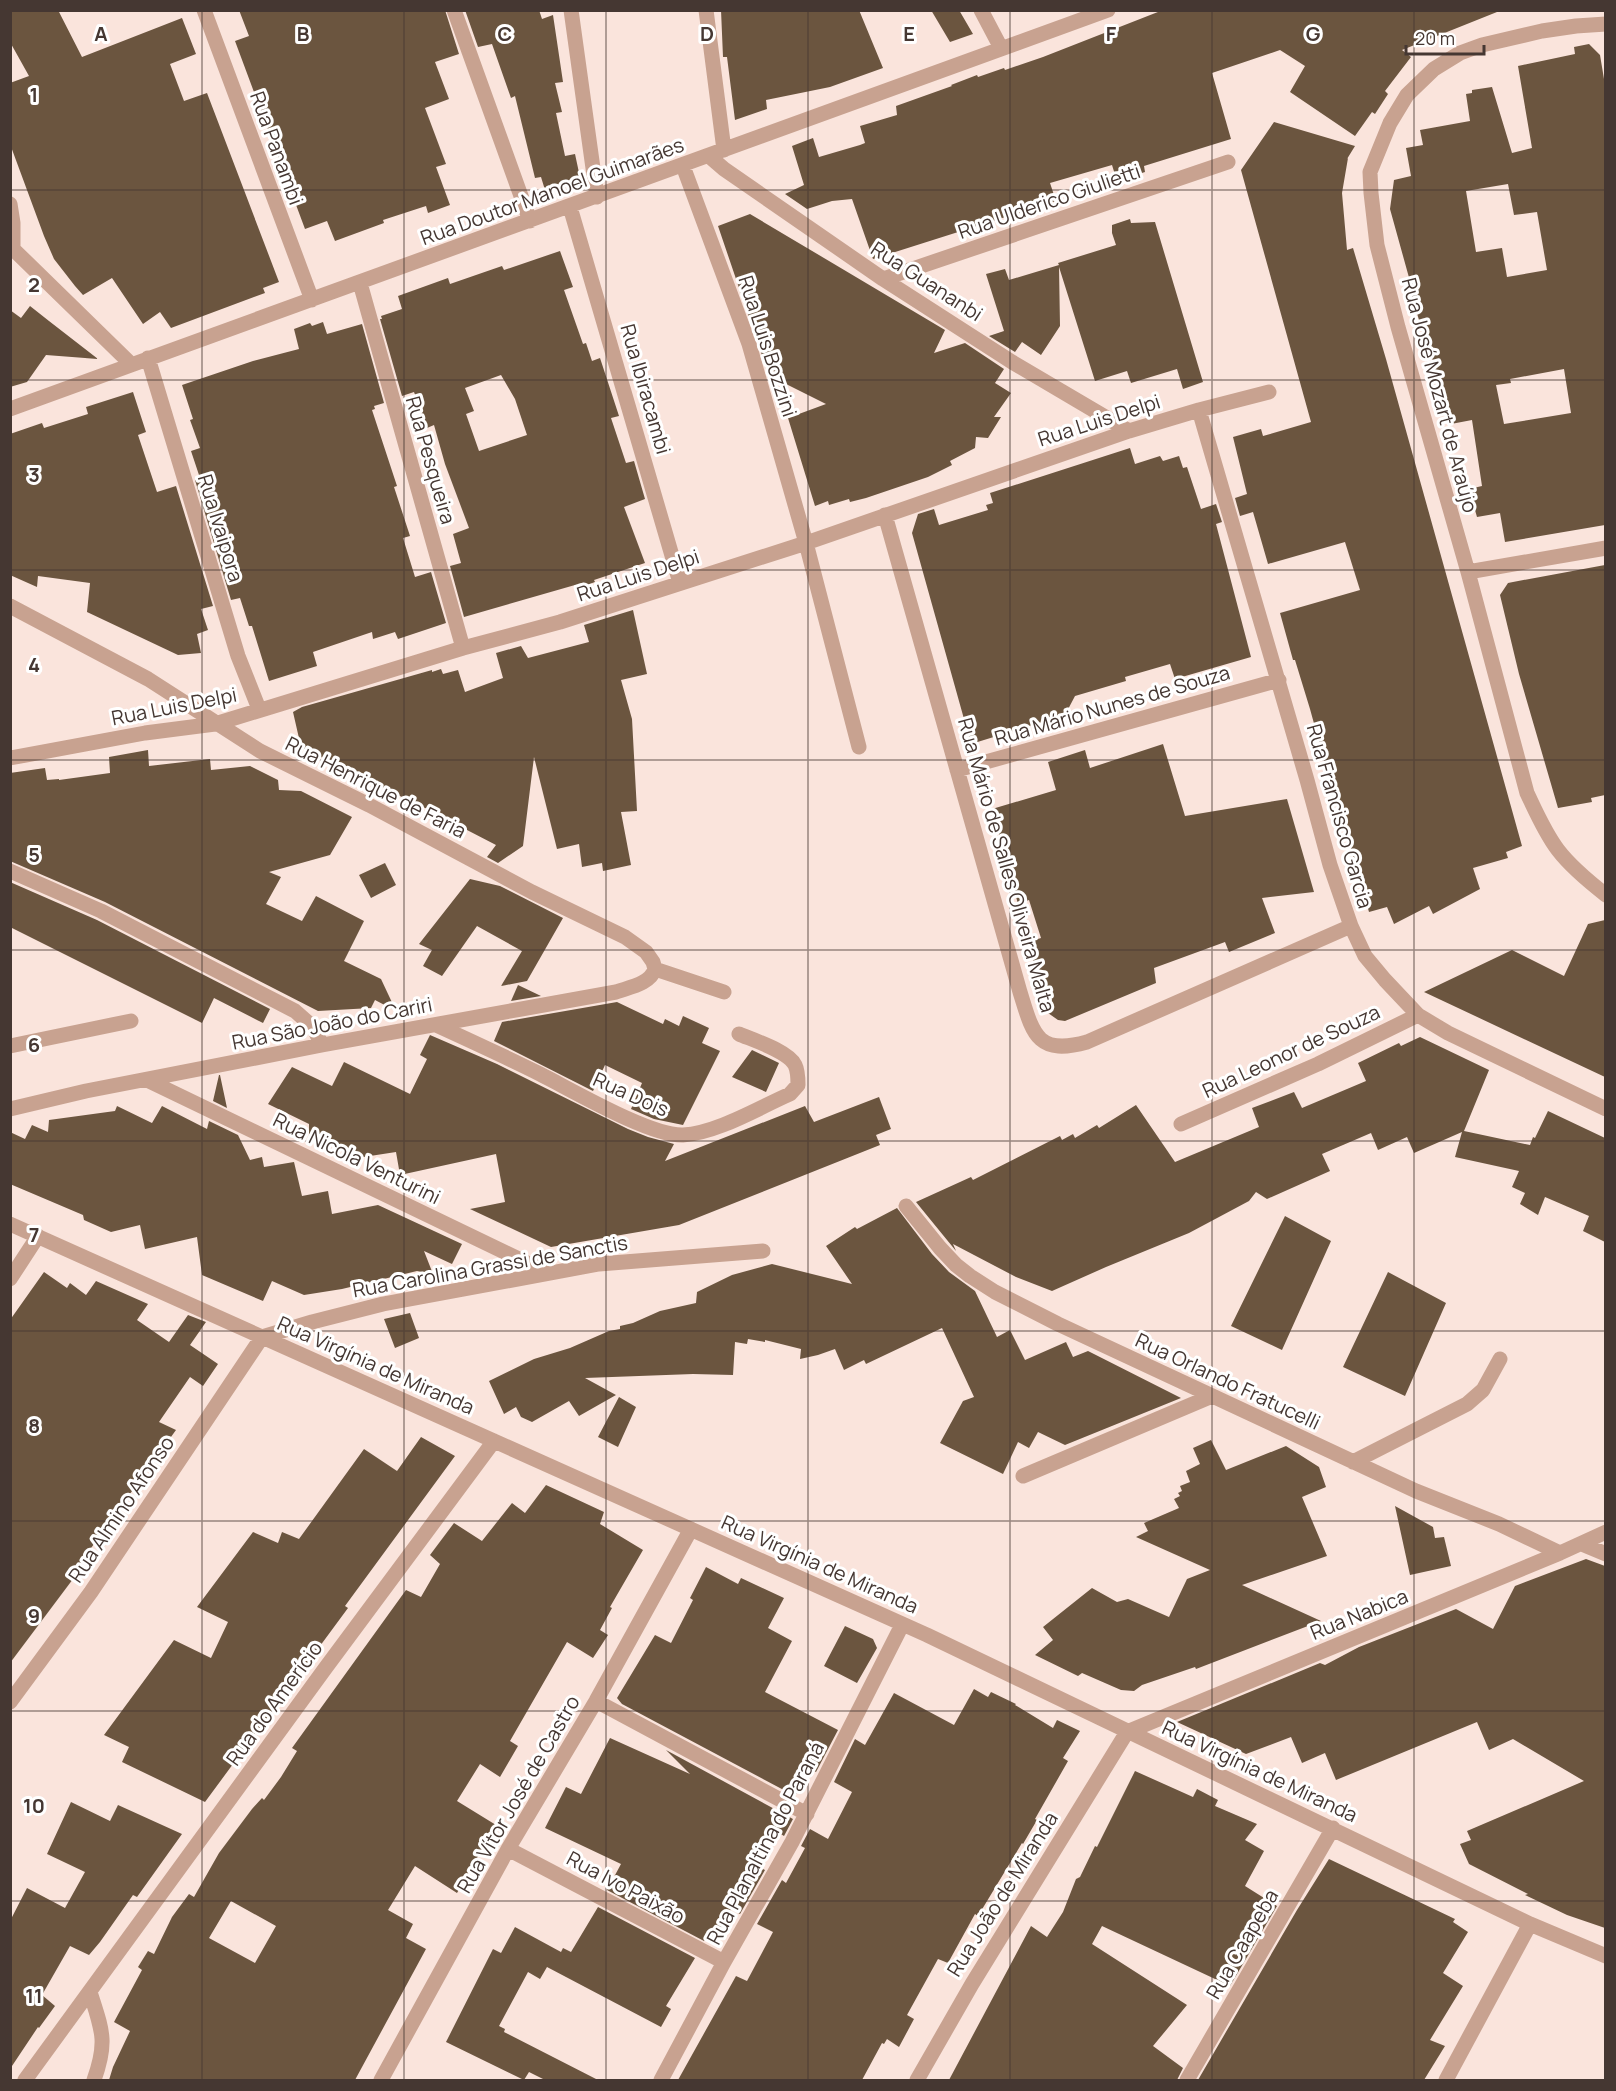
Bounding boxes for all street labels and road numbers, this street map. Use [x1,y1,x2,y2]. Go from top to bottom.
street label: Rua Panambi [244,88,310,208]
street label: Rua Doutor Manoel Guimarães [417,131,687,251]
street label: Rua Ulderico Giulietti [954,157,1144,245]
street label: Rua Guananbi [866,235,988,327]
street label: Rua Luis Bozzini [732,272,804,420]
street label: Rua José Mozart de Araújo [1396,275,1484,516]
street label: Rua Ibiracambi [615,321,677,457]
street label: Rua Luis Delpi [1034,388,1164,452]
street label: Rua Pesqueira [400,393,462,527]
street label: Rua Ivaipora [192,471,250,585]
street label: Rua Luis Delpi [573,543,703,607]
street label: Rua Mário Nunes de Souza [991,658,1233,752]
street label: Rua Luis Delpi [109,681,239,731]
street label: Rua Mário de Salles Oliveira Malta [952,715,1062,1015]
street label: Rua Francisco Garcia [1301,721,1379,911]
street label: Rua Henrique de Faria [281,730,471,844]
street label: Rua São João do Cariri [229,990,435,1056]
street label: Rua Leonor de Souza [1198,998,1384,1104]
street label: Rua Dois [589,1065,673,1123]
street label: Rua Nicola Venturini [269,1106,445,1210]
street label: Rua Carolina Grassi de Sanctis [350,1228,630,1304]
street label: Rua Virgínia de Miranda [273,1309,479,1421]
street label: Rua Orlando Fratucelli [1131,1326,1325,1436]
street label: Rua Almino Afonso [62,1430,180,1587]
street label: Rua Virgínia de Miranda [717,1508,923,1620]
street label: Rua Nabica [1306,1582,1412,1646]
street label: Rua do Amerício [220,1635,328,1771]
street label: Rua Vítor José de Castro [450,1690,586,1898]
street label: Rua Virgínia de Miranda [1158,1714,1362,1828]
street label: Rua Planaltina do Paraná [700,1737,830,1949]
street label: Rua João de Miranda [940,1807,1064,1981]
street label: Rua Ivo Paixão [562,1844,690,1930]
street label: Rua Caapeba [1200,1884,1284,2004]

